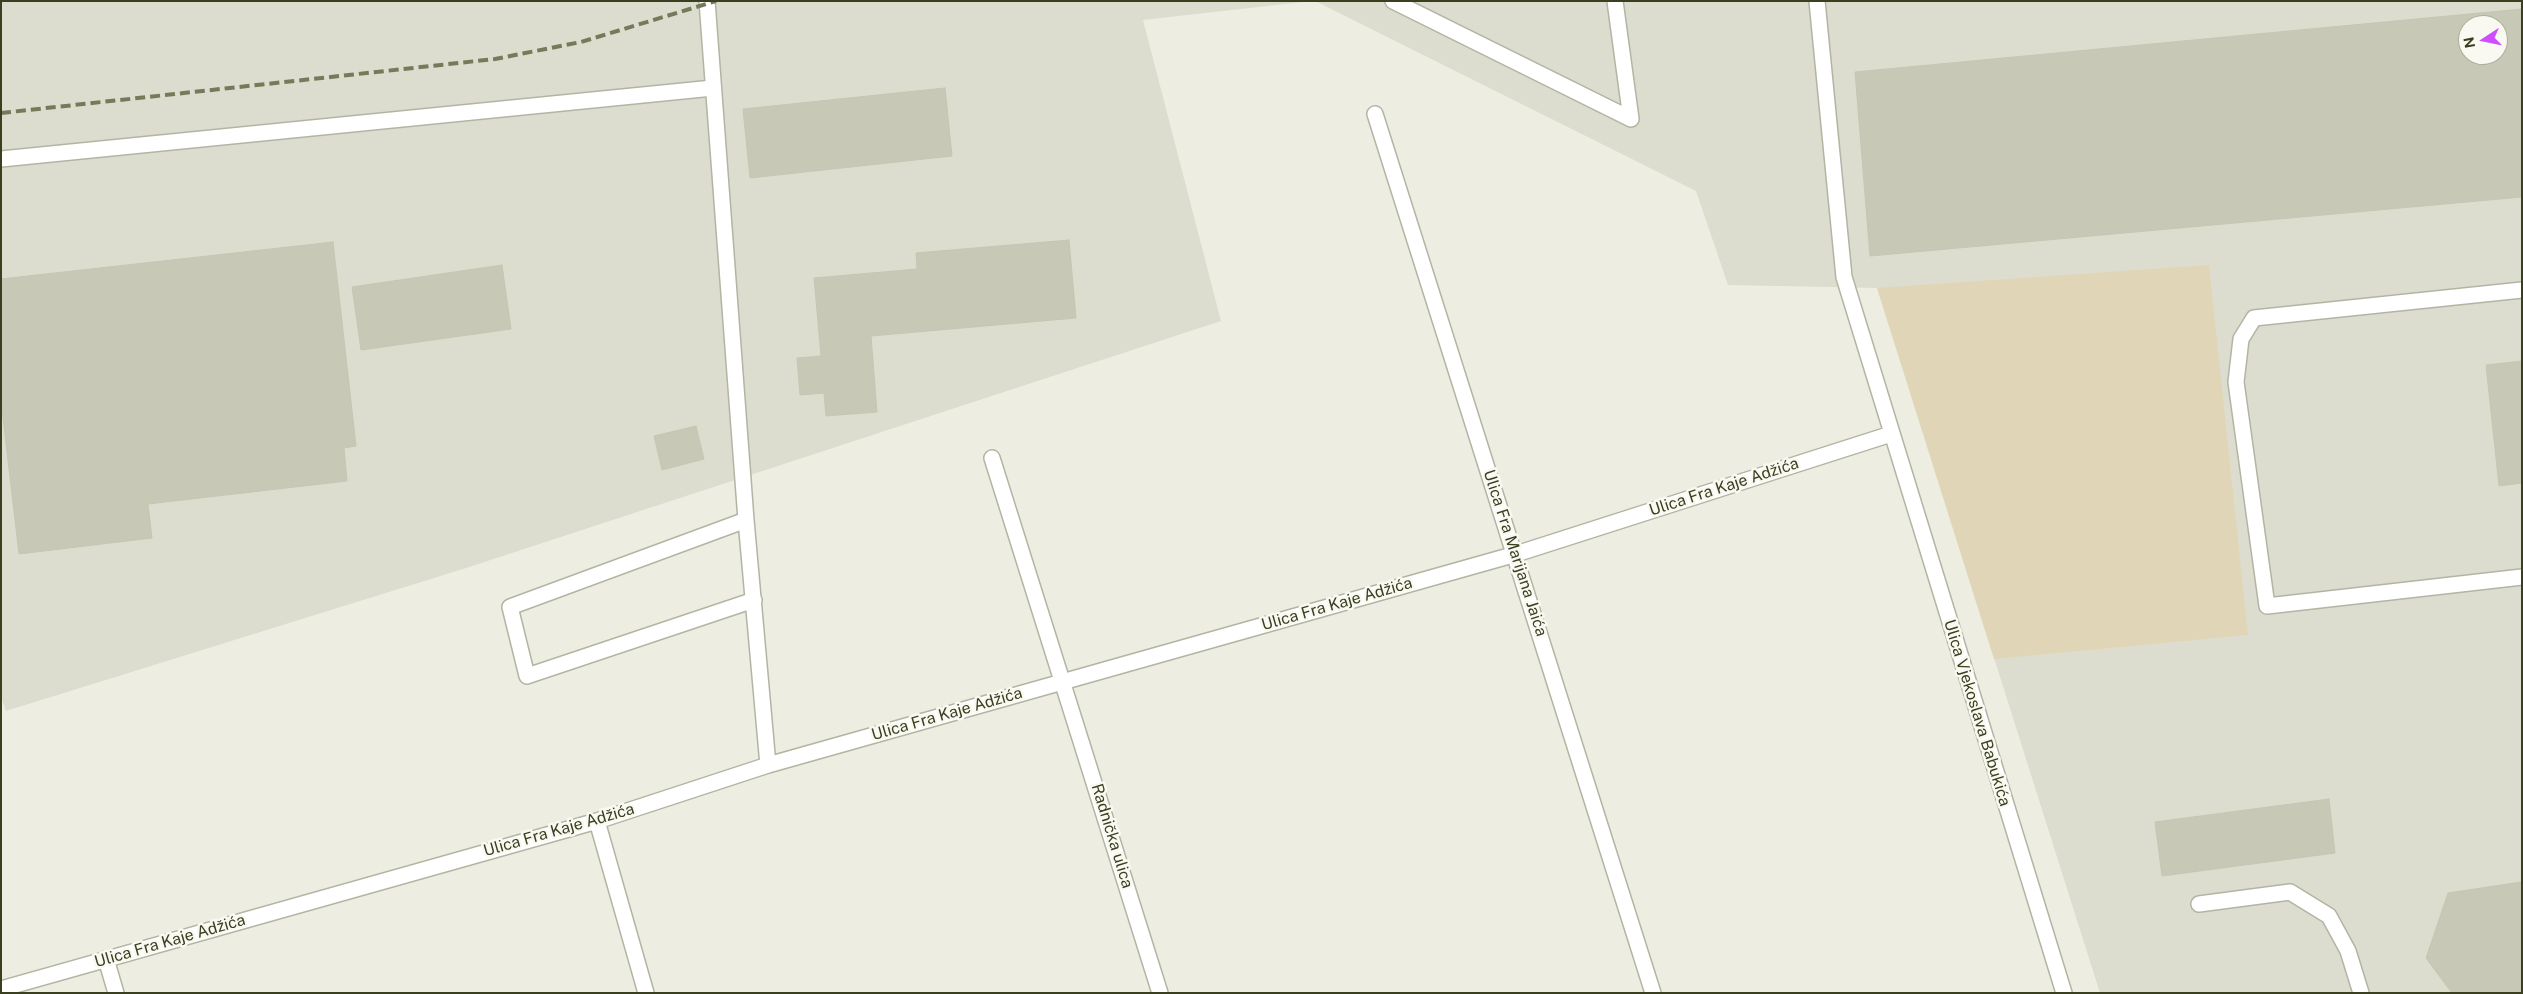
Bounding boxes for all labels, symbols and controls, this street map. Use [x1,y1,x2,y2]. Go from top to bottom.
north arrow [2458,15,2508,65]
text: N [2460,36,2478,50]
street label: Ulica Fra Kaje Adžića [1647,454,1801,520]
street label: Ulica Fra Marijana Jaića [1479,467,1551,639]
street label: Ulica Fra Kaje Adžića [1259,573,1415,635]
street label: Ulica Vjekoslava Babukića [1939,617,2015,809]
street label: Ulica Fra Kaje Adžića [869,683,1025,745]
street label: Radnička ulica [1087,781,1137,891]
street label: Ulica Fra Kaje Adžića [481,799,637,861]
street label: Ulica Fra Kaje Adžića [92,910,248,972]

